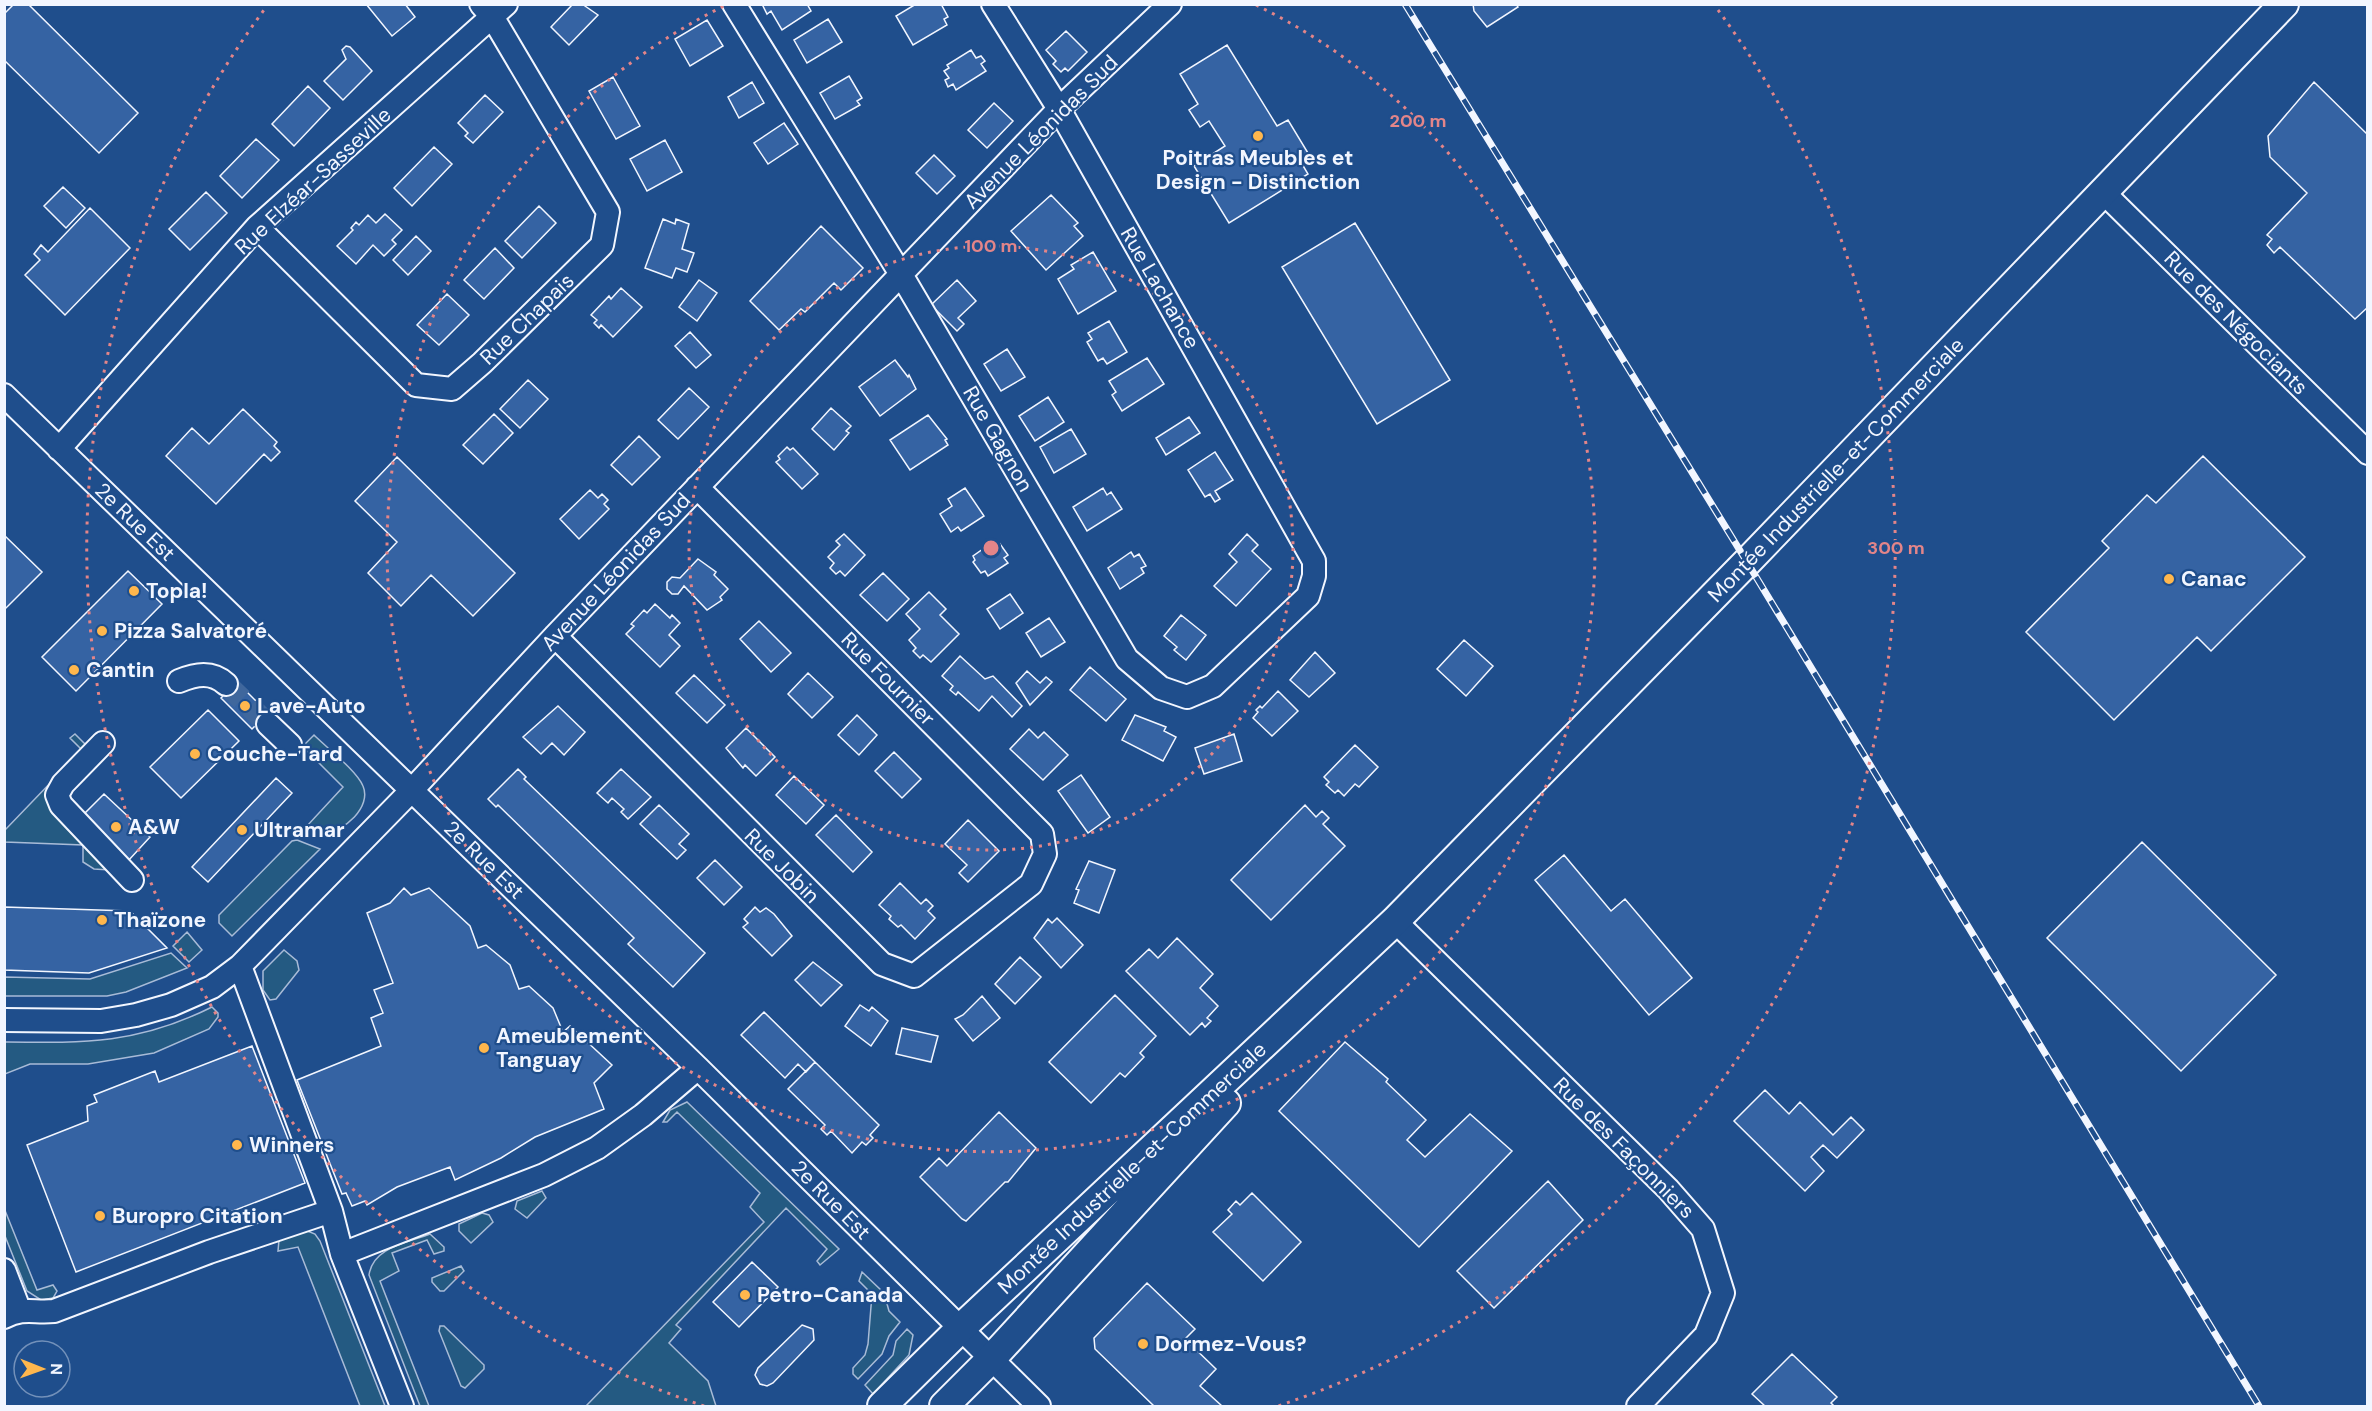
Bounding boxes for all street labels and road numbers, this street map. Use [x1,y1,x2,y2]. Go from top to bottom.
street label: Avenue Léonidas Sud [958,49,1124,215]
street label: Rue Elzéar-Sasseville [229,101,397,261]
street label: Rue Lachance [1114,222,1206,354]
street label: Rue des Négociants [2158,245,2314,401]
street label: Rue Chapais [474,267,580,371]
street label: Montée Industrielle-et-Commerciale [1702,331,1970,608]
street label: Rue Gagnon [956,381,1040,497]
street label: 2e Rue Est [89,477,181,567]
street label: Avenue Léonidas Sud [535,487,697,657]
street label: Rue Fournier [835,626,941,732]
street label: 2e Rue Est [438,815,530,905]
street label: Rue Jobin [738,822,826,910]
street label: Montée Industrielle-et-Commerciale [992,1036,1272,1300]
street label: Rue des Façonniers [1547,1071,1701,1225]
street label: 2e Rue Est [785,1154,877,1246]

